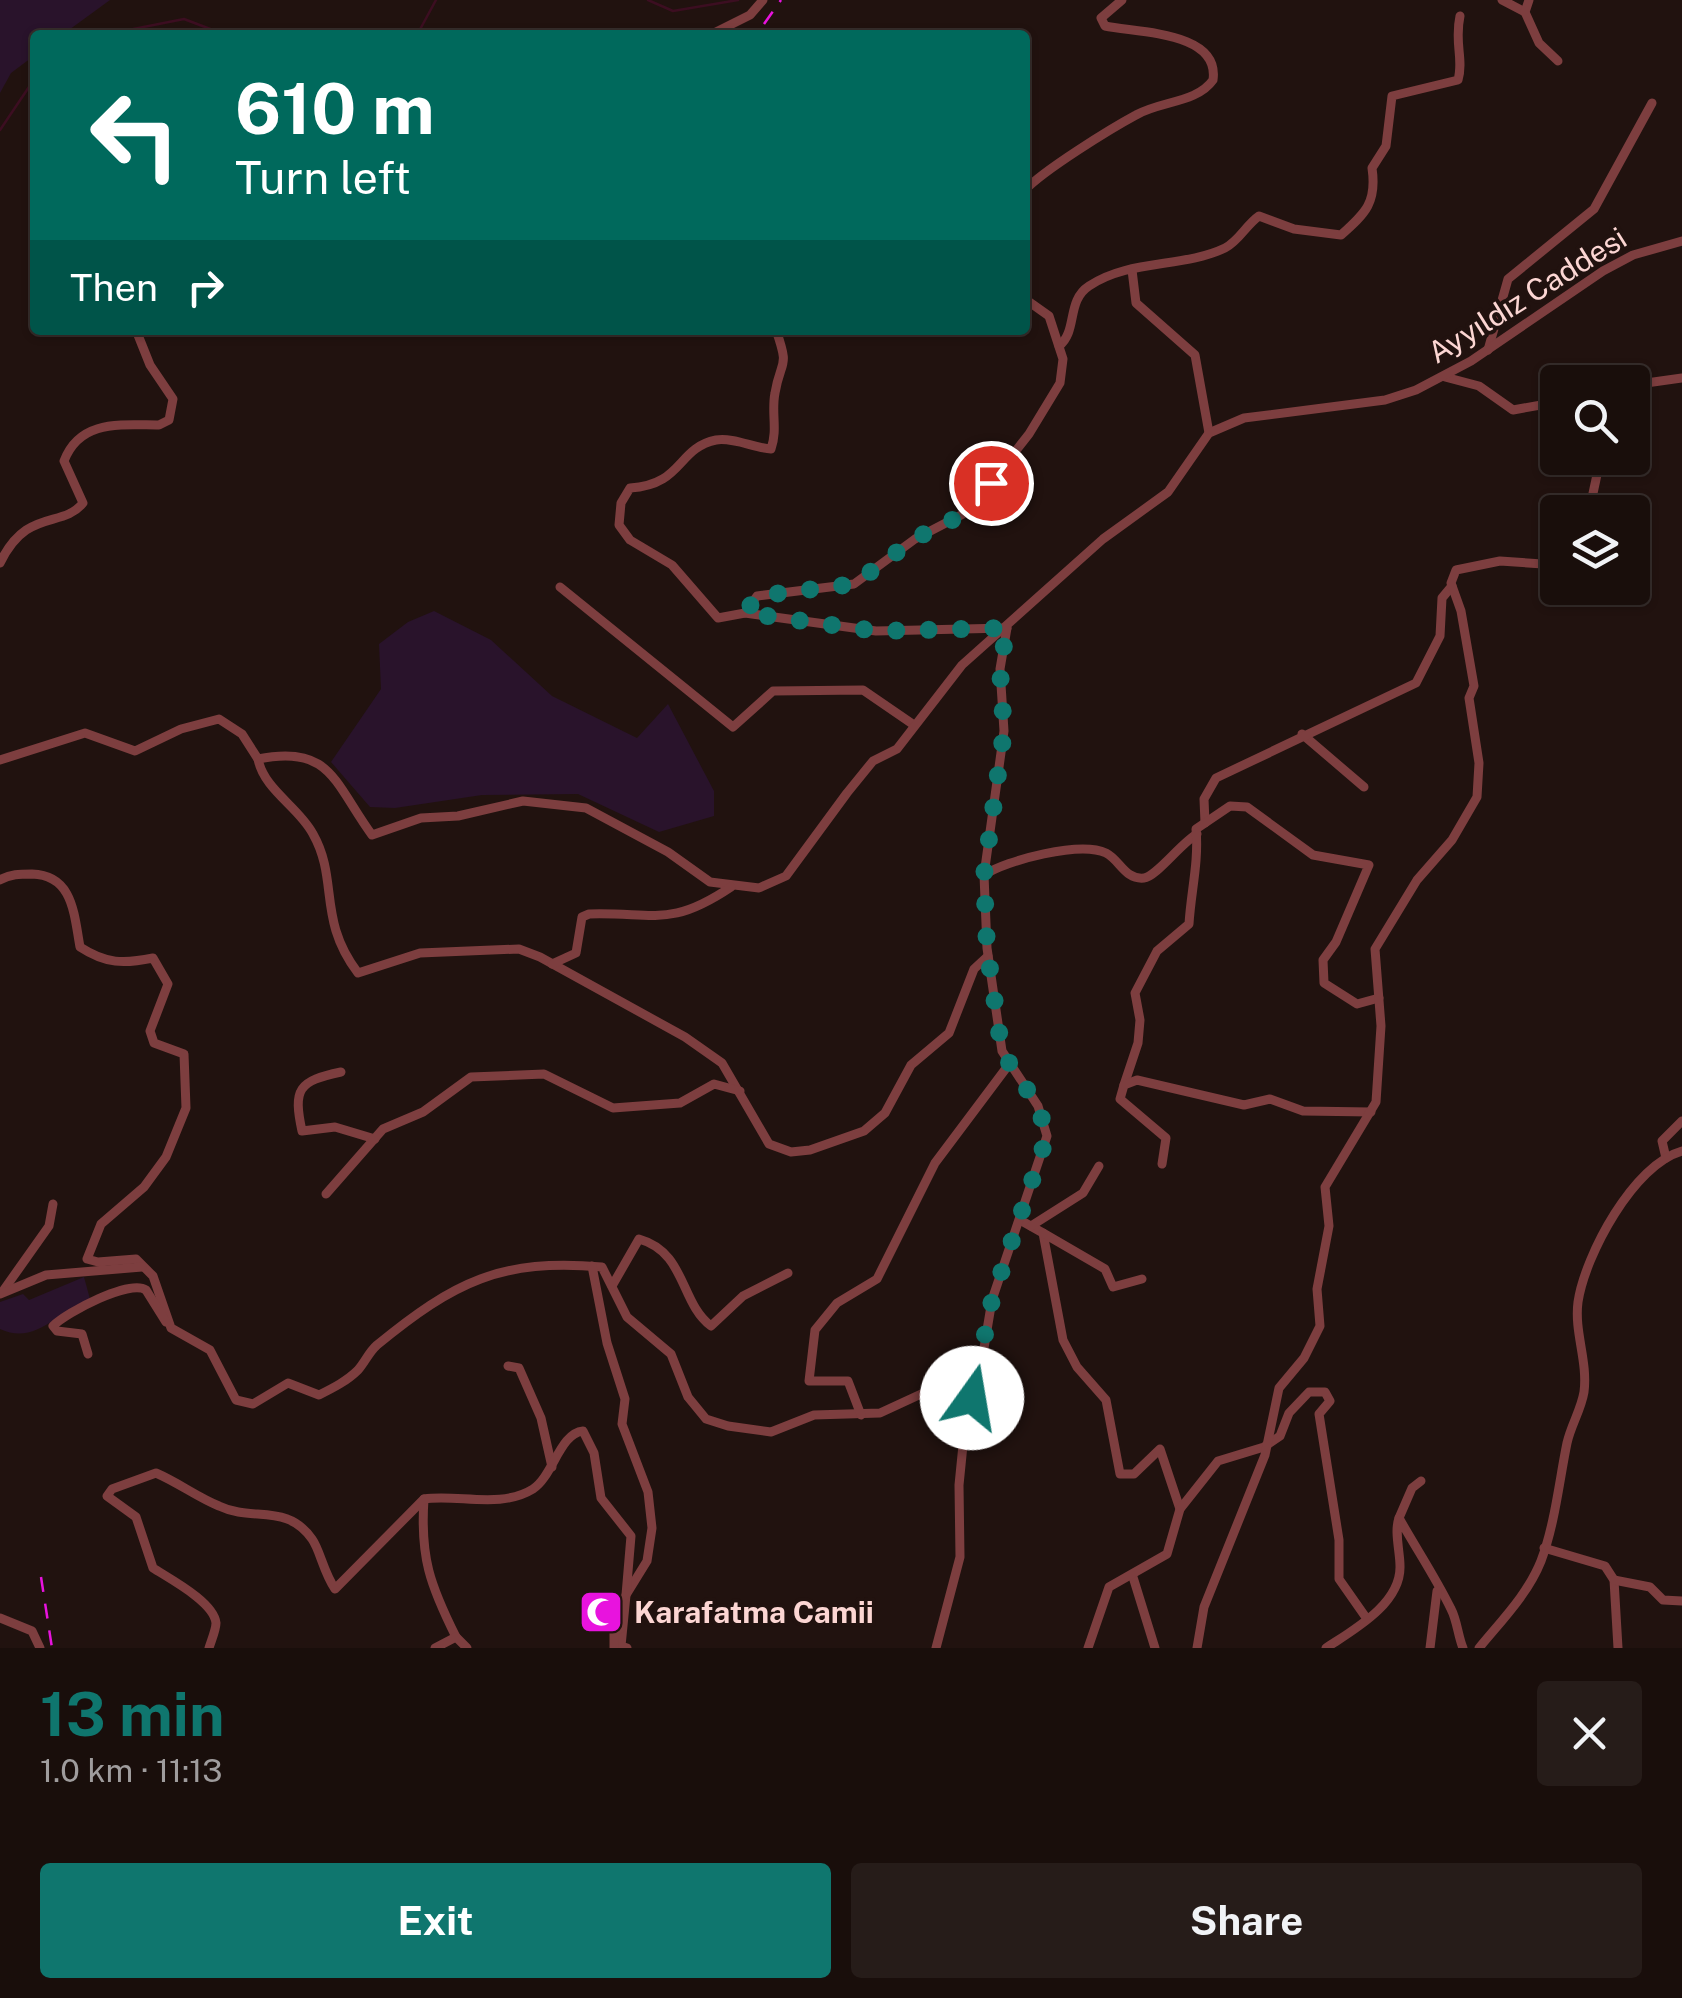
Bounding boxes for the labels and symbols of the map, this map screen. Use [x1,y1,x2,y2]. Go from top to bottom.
street label: Ayyıldız Caddesi [1421,220,1633,370]
pin [949,441,1034,526]
position arrow [920,1346,1024,1450]
mosque icon: Karafatma Camii [578,1589,624,1635]
place label: Karafatma Camii [634,1594,874,1630]

